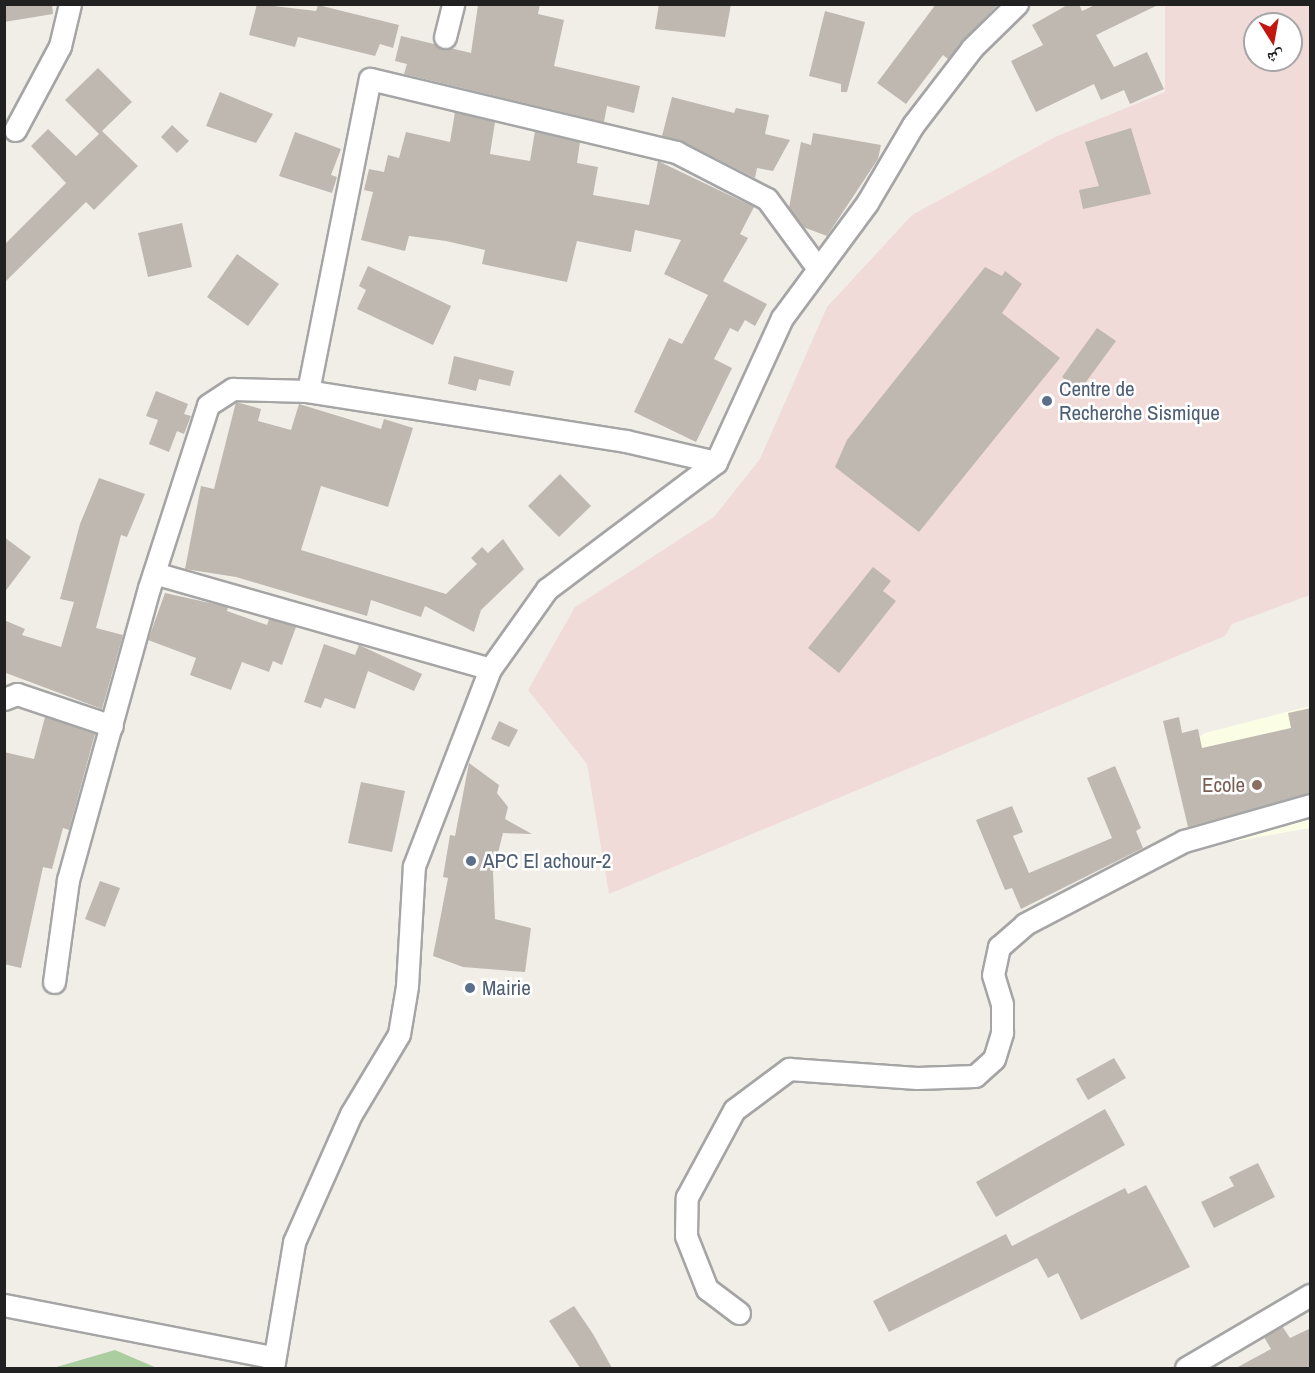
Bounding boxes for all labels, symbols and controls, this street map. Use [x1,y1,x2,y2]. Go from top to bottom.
north arrow [1243,12,1303,72]
text: ش [1266,45,1286,70]
place label: Centre de Recherche Sismique [1059,376,1220,426]
marker: Centre de Recherche Sismique [1040,394,1054,408]
place label: Ecole [1202,772,1245,798]
marker: Ecole [1250,778,1264,792]
place label: APC El achour-2 [483,848,611,874]
marker: APC El achour-2 [464,854,478,868]
place label: Mairie [482,975,531,1001]
marker: Mairie [463,981,477,995]

